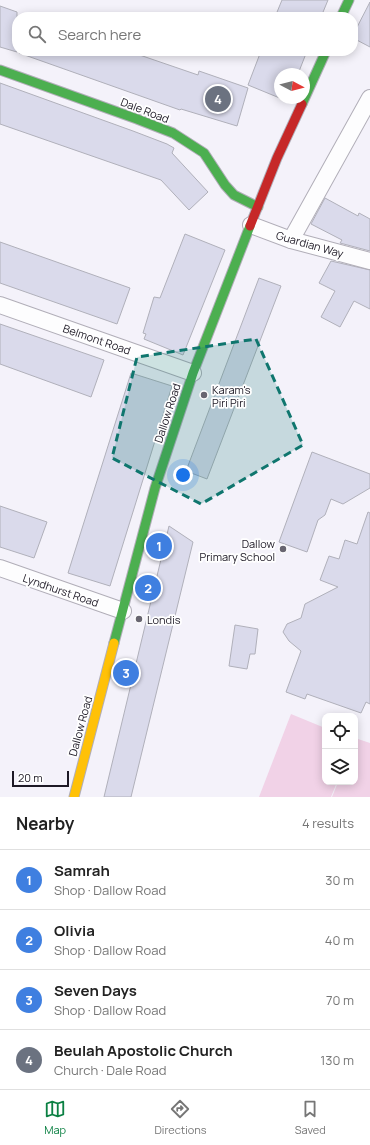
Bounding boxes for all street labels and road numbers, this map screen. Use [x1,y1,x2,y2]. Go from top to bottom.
street label: Dale Road [119,94,171,126]
street label: Guardian Way [274,227,346,261]
street label: Belmont Road [61,320,133,358]
street label: Dallow Road [150,381,184,445]
street label: Lyndhurst Road [21,570,101,610]
street label: Dallow Road [65,694,95,758]

